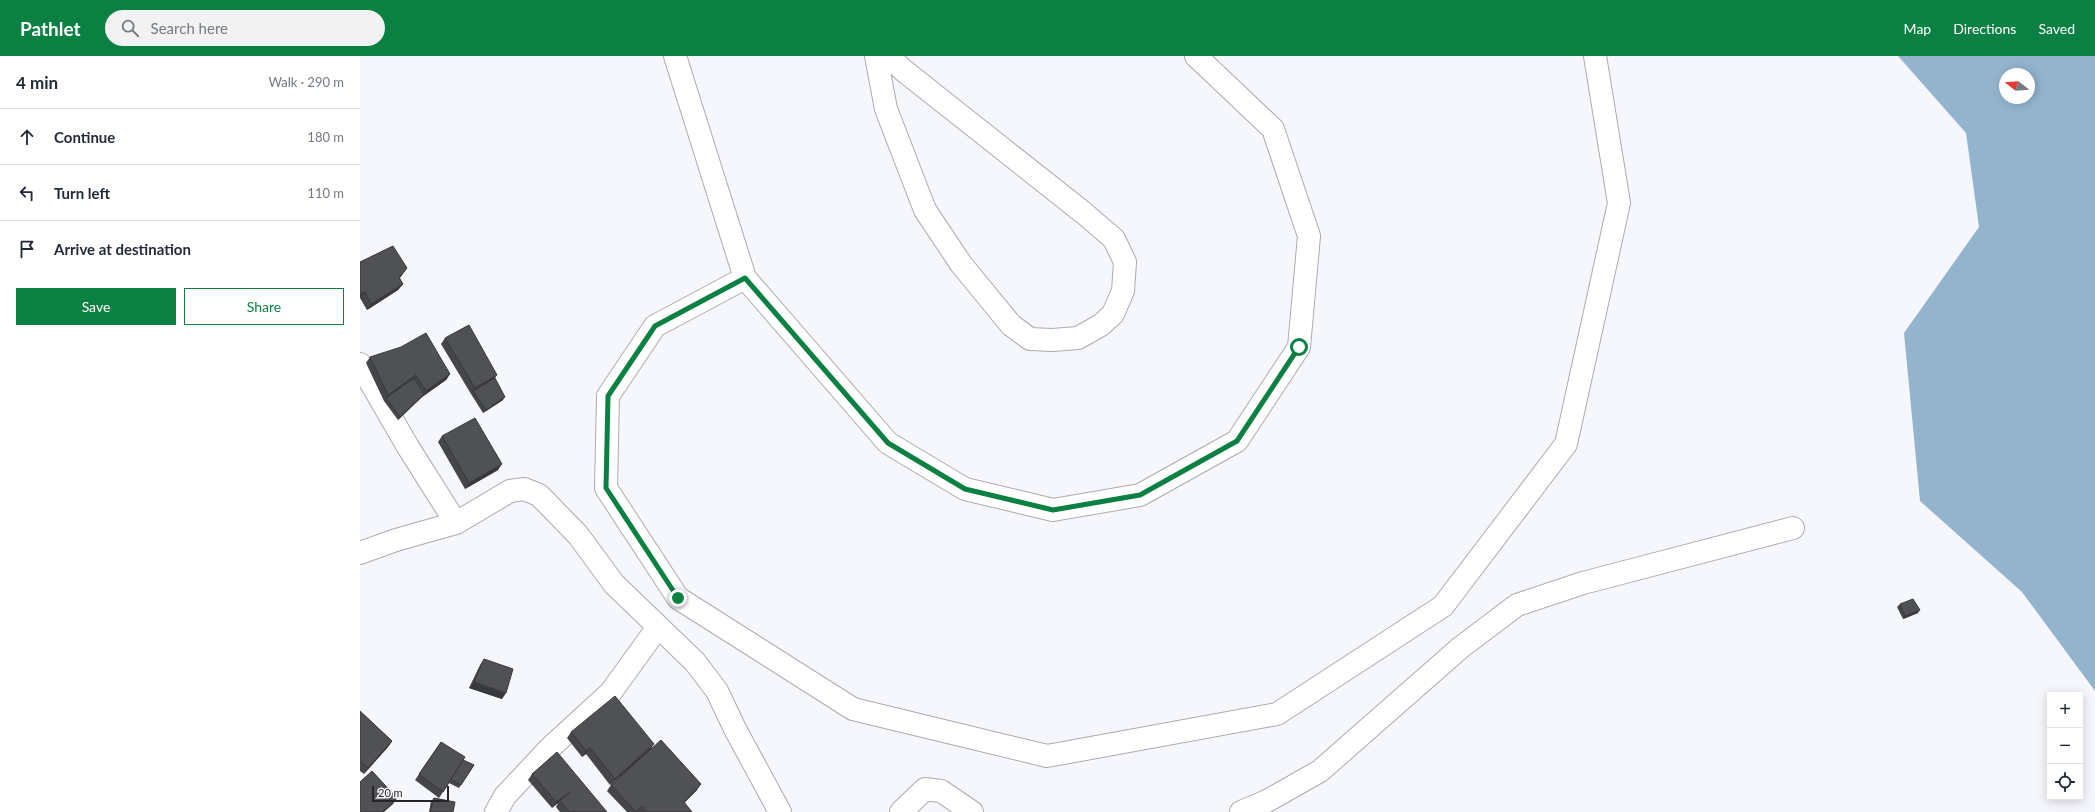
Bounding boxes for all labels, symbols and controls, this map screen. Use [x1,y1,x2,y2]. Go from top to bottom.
search box [105,10,385,46]
text: Pathlet [20,17,81,40]
icon: search [119,17,141,39]
text: Search here [151,19,228,37]
text: Map [1904,20,1931,37]
text: Directions [1953,20,2016,37]
text: Saved [2038,20,2075,37]
north arrow [1999,68,2035,104]
text: 4 min [16,72,58,93]
text: Walk · 290 m [268,74,344,90]
icon: ahead [16,126,38,148]
text: Continue [54,128,115,146]
text: 180 m [307,129,344,145]
icon: left [16,182,38,204]
text: Turn left [54,184,110,202]
text: 110 m [307,185,344,201]
icon: arrive [16,238,38,260]
text: Arrive at destination [54,240,191,258]
button: Save [16,288,176,325]
button: Share [184,288,344,325]
route start [1290,338,1308,356]
route end [669,589,687,607]
map controls [2047,692,2083,800]
button: + [2047,692,2083,728]
button: − [2047,728,2083,764]
button: locate [2047,764,2083,800]
scale bar [372,784,449,803]
text: 20 m [378,786,403,799]

